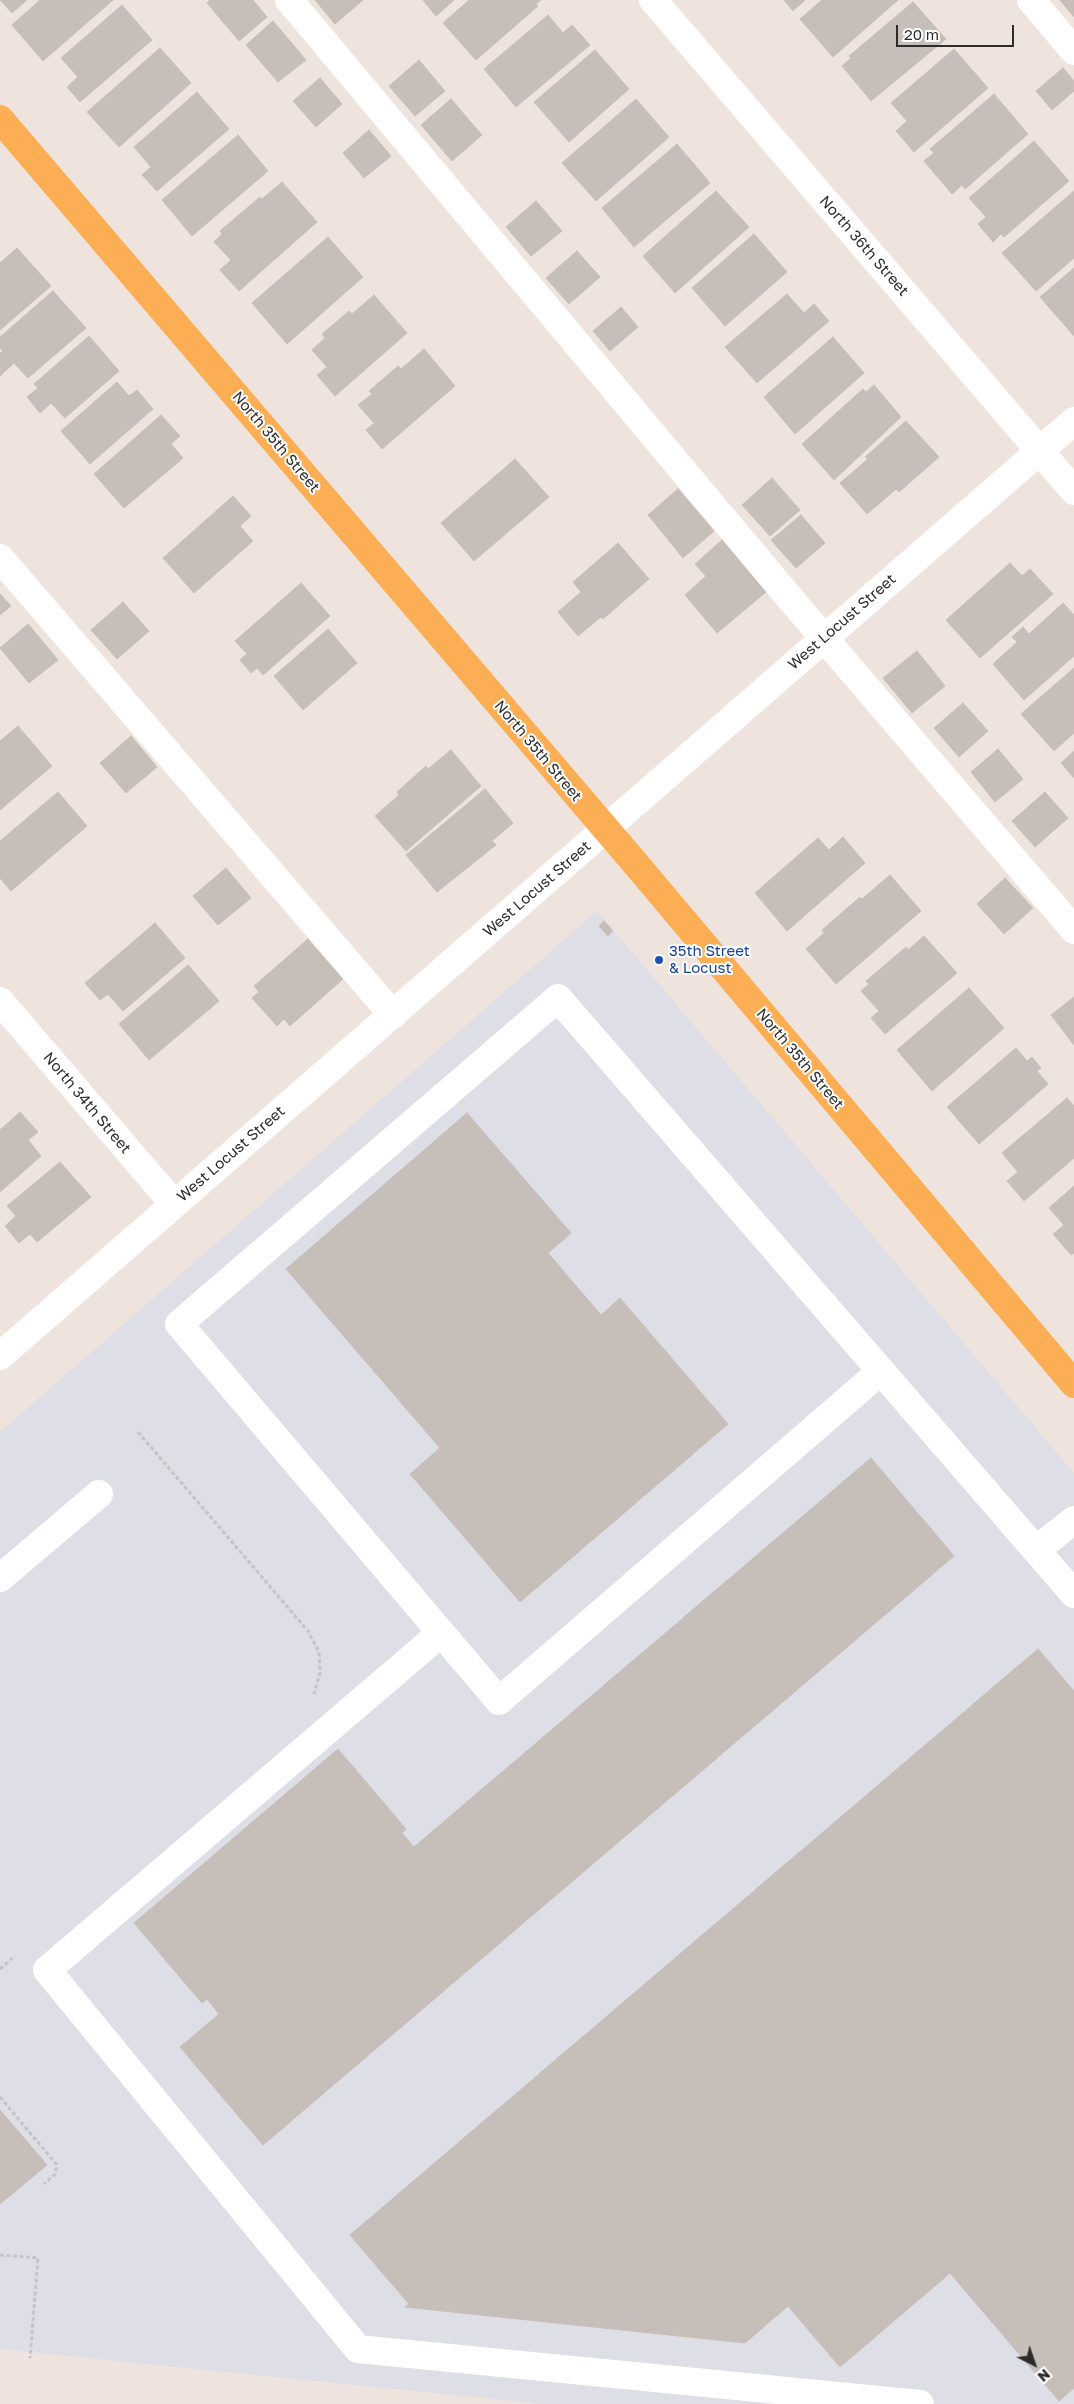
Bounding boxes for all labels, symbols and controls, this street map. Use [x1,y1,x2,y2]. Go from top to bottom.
scale bar [899,15,1016,47]
text: 20 m [904,25,939,43]
street label: North 36th Street [816,192,912,300]
street label: North 35th Street [228,388,324,496]
street label: West Locust Street [784,570,900,674]
street label: North 35th Street [490,697,586,805]
street label: West Locust Street [479,837,595,941]
place label: 35th Street & Locust [669,942,750,977]
marker: 35th Street & Locust [653,954,665,966]
street label: North 35th Street [752,1005,848,1113]
street label: North 34th Street [39,1049,135,1157]
street label: West Locust Street [173,1102,289,1206]
north arrow [1009,2339,1059,2389]
text: N [1035,2366,1054,2386]

